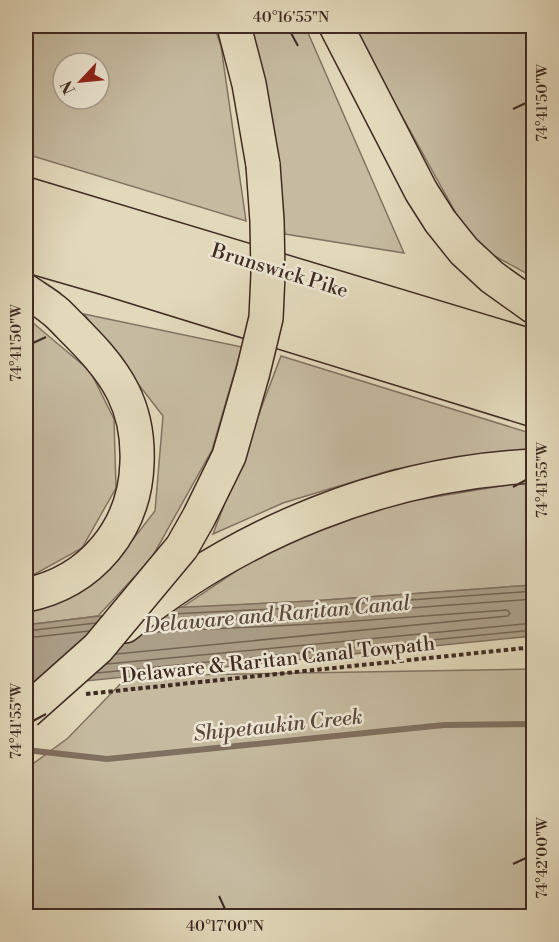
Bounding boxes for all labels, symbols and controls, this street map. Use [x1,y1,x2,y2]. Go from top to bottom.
text: 40°16'55"N [253,8,329,27]
north arrow [51,51,111,111]
text: 74°41'50"W [533,64,552,142]
text: N [57,77,80,97]
street label: Brunswick Pike [207,239,351,304]
text: 74°41'50"W [7,304,26,382]
text: 74°41'55"W [533,442,552,518]
water label: Delaware and Raritan Canal [142,590,411,640]
street label: Delaware & Raritan Canal Towpath [120,632,436,689]
text: 74°41'55"W [7,683,26,759]
water label: Shipetaukin Creek [192,704,364,748]
text: 74°42'00"W [533,817,552,899]
text: 40°17'00"N [186,917,264,936]

